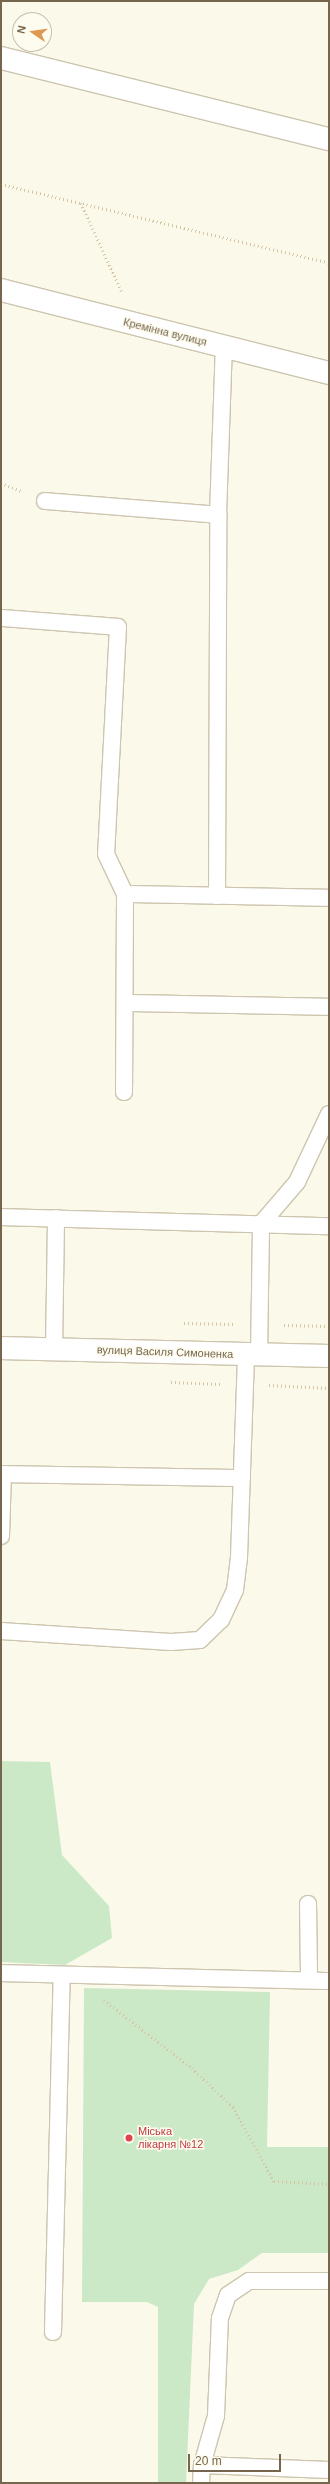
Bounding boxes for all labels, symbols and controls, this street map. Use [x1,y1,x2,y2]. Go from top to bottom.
north arrow [12,12,52,52]
text: N [15,24,28,35]
street label: Кремінна вулиця [122,315,208,349]
street label: вулиця Василя Симоненка [97,1343,233,1361]
place label: Міська лікарня №12 [138,2125,203,2151]
marker: Міська лікарня №12 [123,2132,135,2144]
scale bar [190,2446,283,2472]
text: 20 m [195,2454,222,2468]

